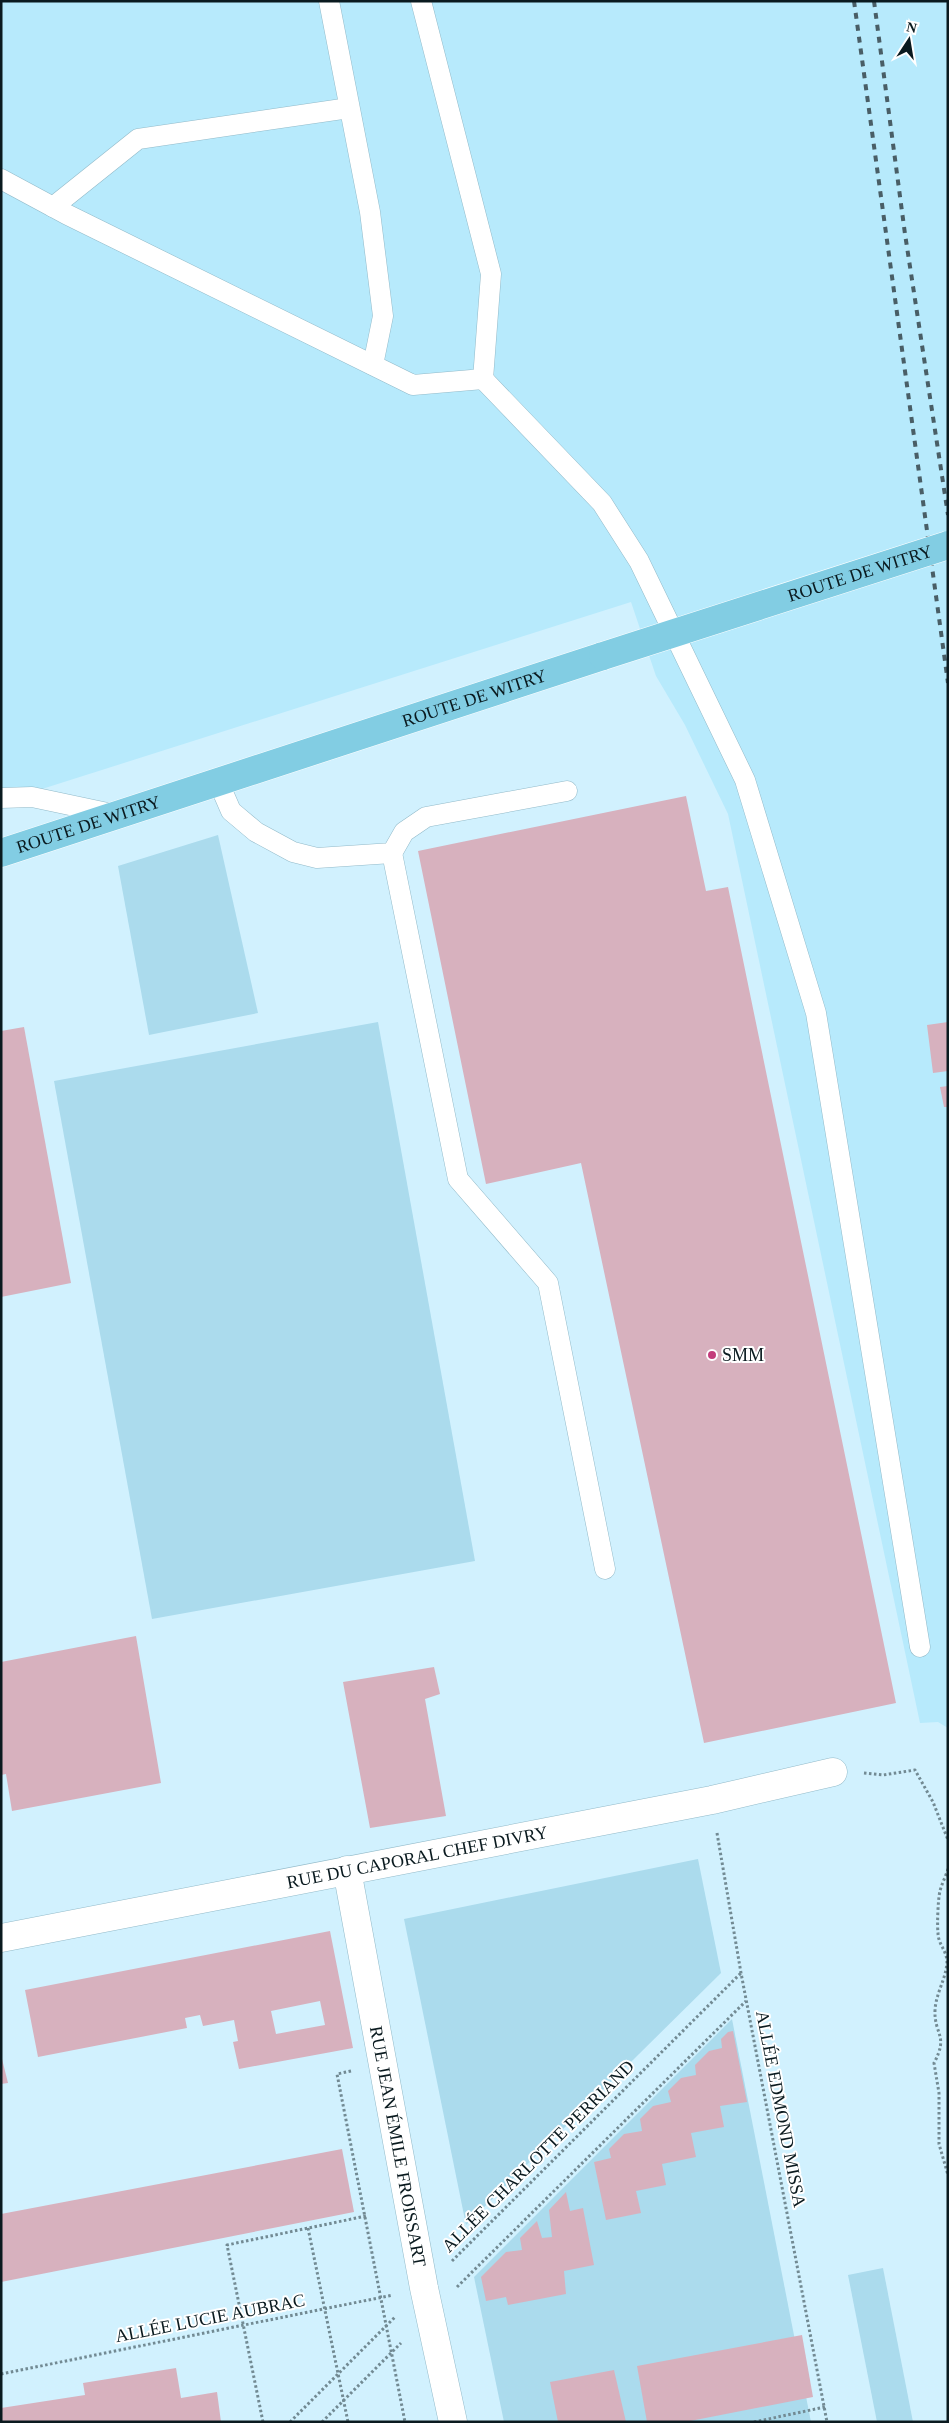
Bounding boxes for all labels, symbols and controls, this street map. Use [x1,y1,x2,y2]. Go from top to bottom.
north arrow [884,15,934,65]
text: N [905,19,918,36]
street label: ROUTE DE WITRY [785,541,935,606]
street label: ROUTE DE WITRY [400,665,549,731]
street label: ROUTE DE WITRY [14,791,163,857]
place label: SMM [722,1345,764,1365]
marker: SMM [706,1349,718,1361]
street label: RUE DU CAPORAL CHEF DIVRY [285,1822,549,1892]
street label: ALLÉE EDMOND MISSA [752,2009,811,2209]
street label: RUE JEAN ÉMILE FROISSART [366,2024,430,2268]
street label: ALLÉE CHARLOTTE PERRIAND [437,2055,638,2256]
street label: ALLÉE LUCIE AUBRAC [113,2289,307,2346]

